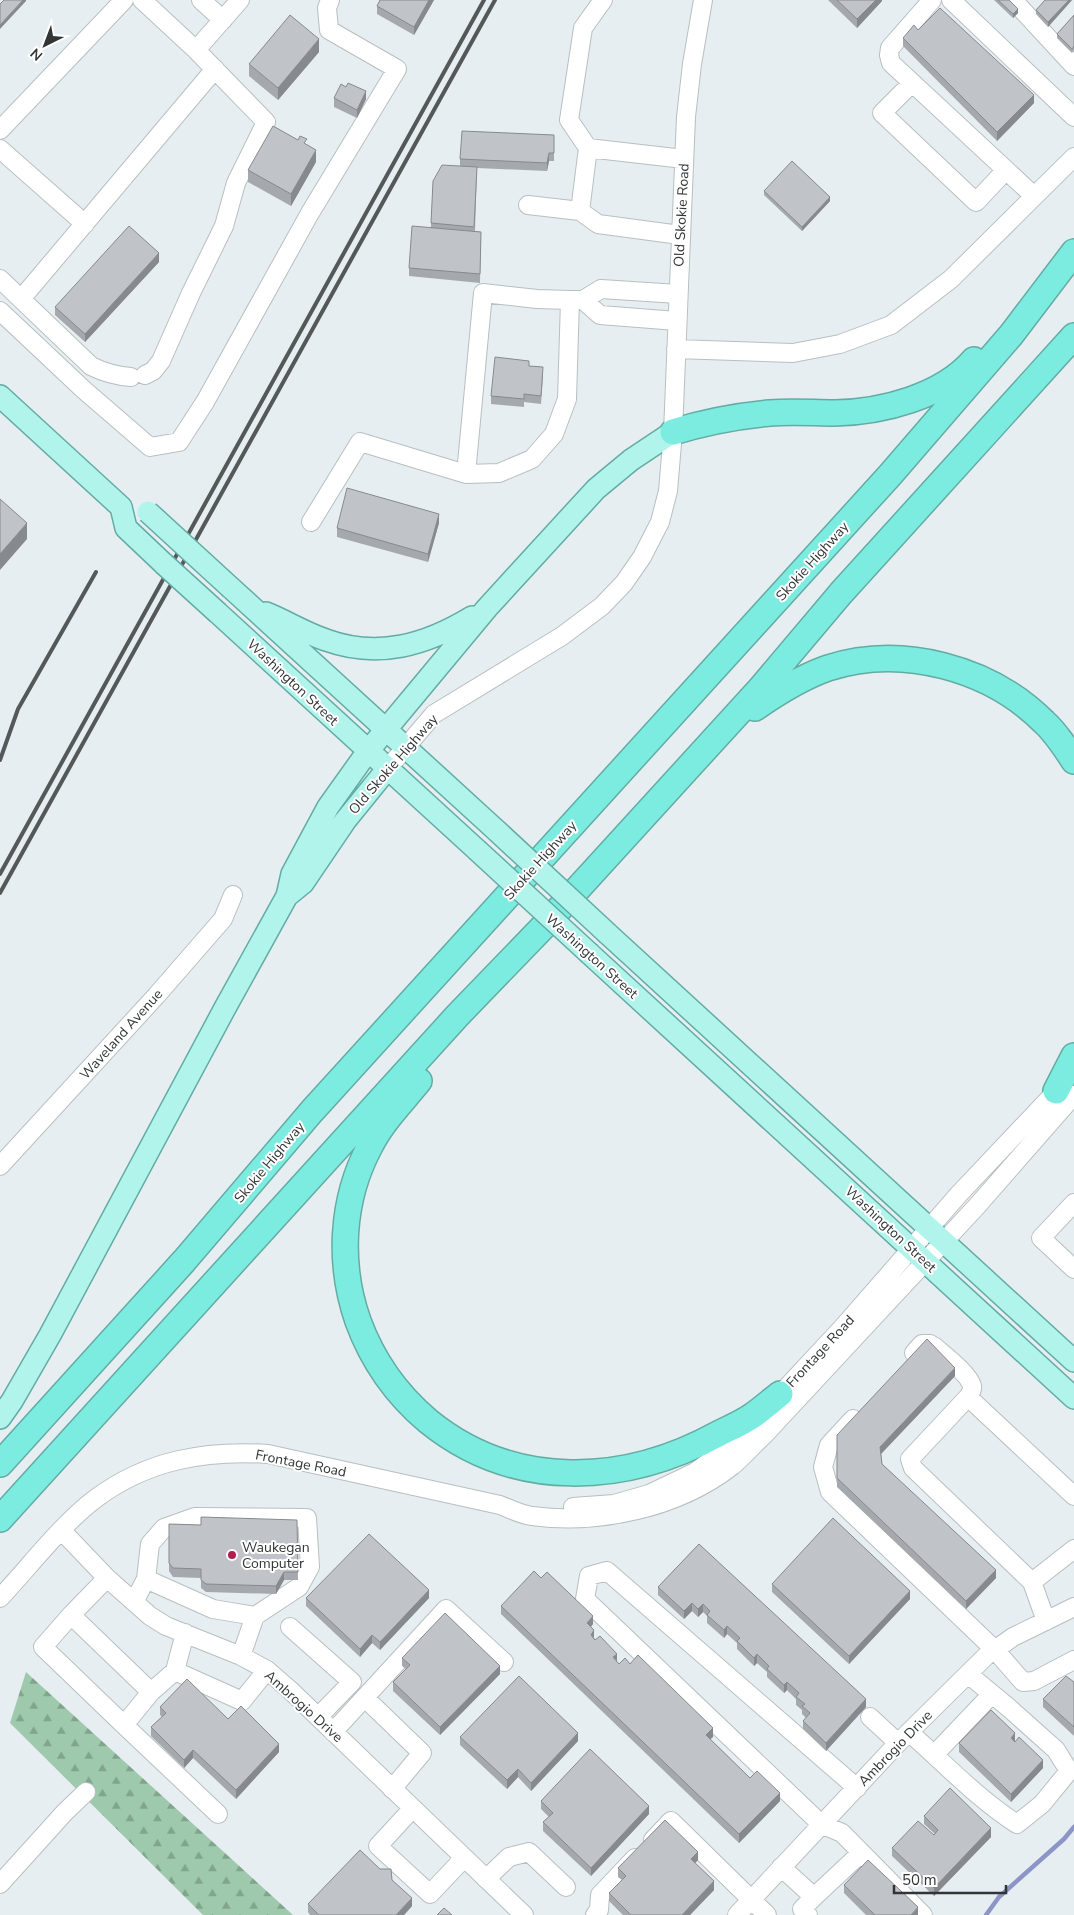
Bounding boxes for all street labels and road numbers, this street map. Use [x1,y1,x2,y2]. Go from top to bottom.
street label: Old Skokie Road [669,163,694,267]
street label: Skokie Highway [772,517,854,605]
street label: Washington Street [243,635,343,730]
street label: Old Skokie Highway [344,709,443,819]
street label: Skokie Highway [500,816,582,904]
street label: Washington Street [541,910,642,1003]
street label: Waveland Avenue [76,985,167,1084]
street label: Skokie Highway [230,1117,310,1207]
street label: Washington Street [841,1182,941,1277]
street label: Frontage Road [782,1311,859,1392]
street label: Frontage Road [254,1445,348,1482]
street label: Ambrogio Drive [260,1666,347,1747]
street label: Ambrogio Drive [854,1706,937,1791]

